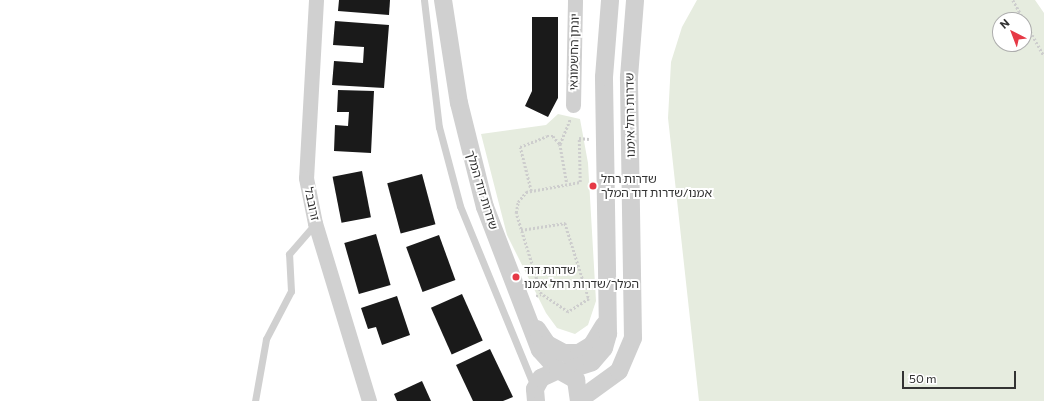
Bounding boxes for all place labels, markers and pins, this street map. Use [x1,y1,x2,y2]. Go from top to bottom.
place label: שדרות רחל אמנו/שדרות דוד המלך [601,172,712,200]
marker: שדרות רחל אמנו/שדרות דוד המלך [588,181,598,191]
place label: שדרות דוד המלך/שדרות רחל אמנו [524,263,639,291]
marker: שדרות דוד המלך/שדרות רחל אמנו [511,272,521,282]

